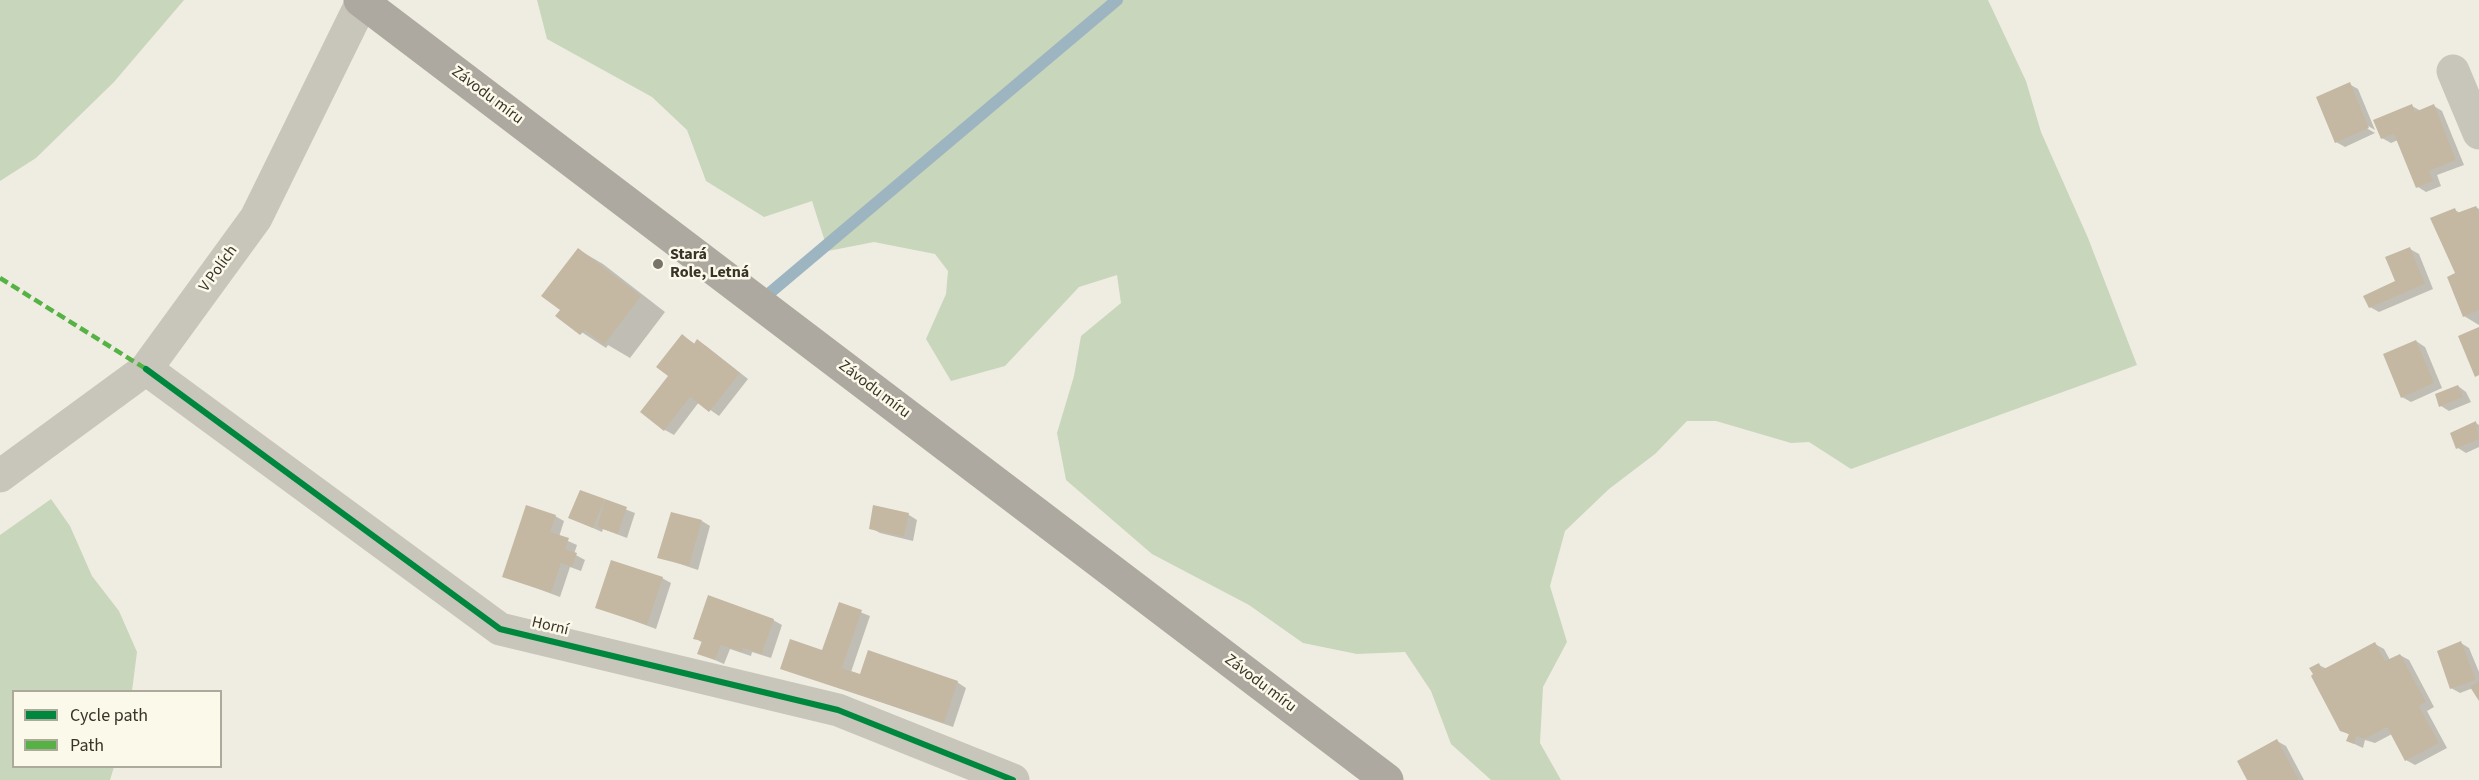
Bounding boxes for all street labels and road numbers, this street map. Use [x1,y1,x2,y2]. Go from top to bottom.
street label: Závodu míru [447,63,527,129]
street label: V Polích [196,242,242,296]
street label: Závodu míru [834,357,914,423]
street label: Horní [530,613,570,641]
street label: Závodu míru [1220,651,1300,717]

